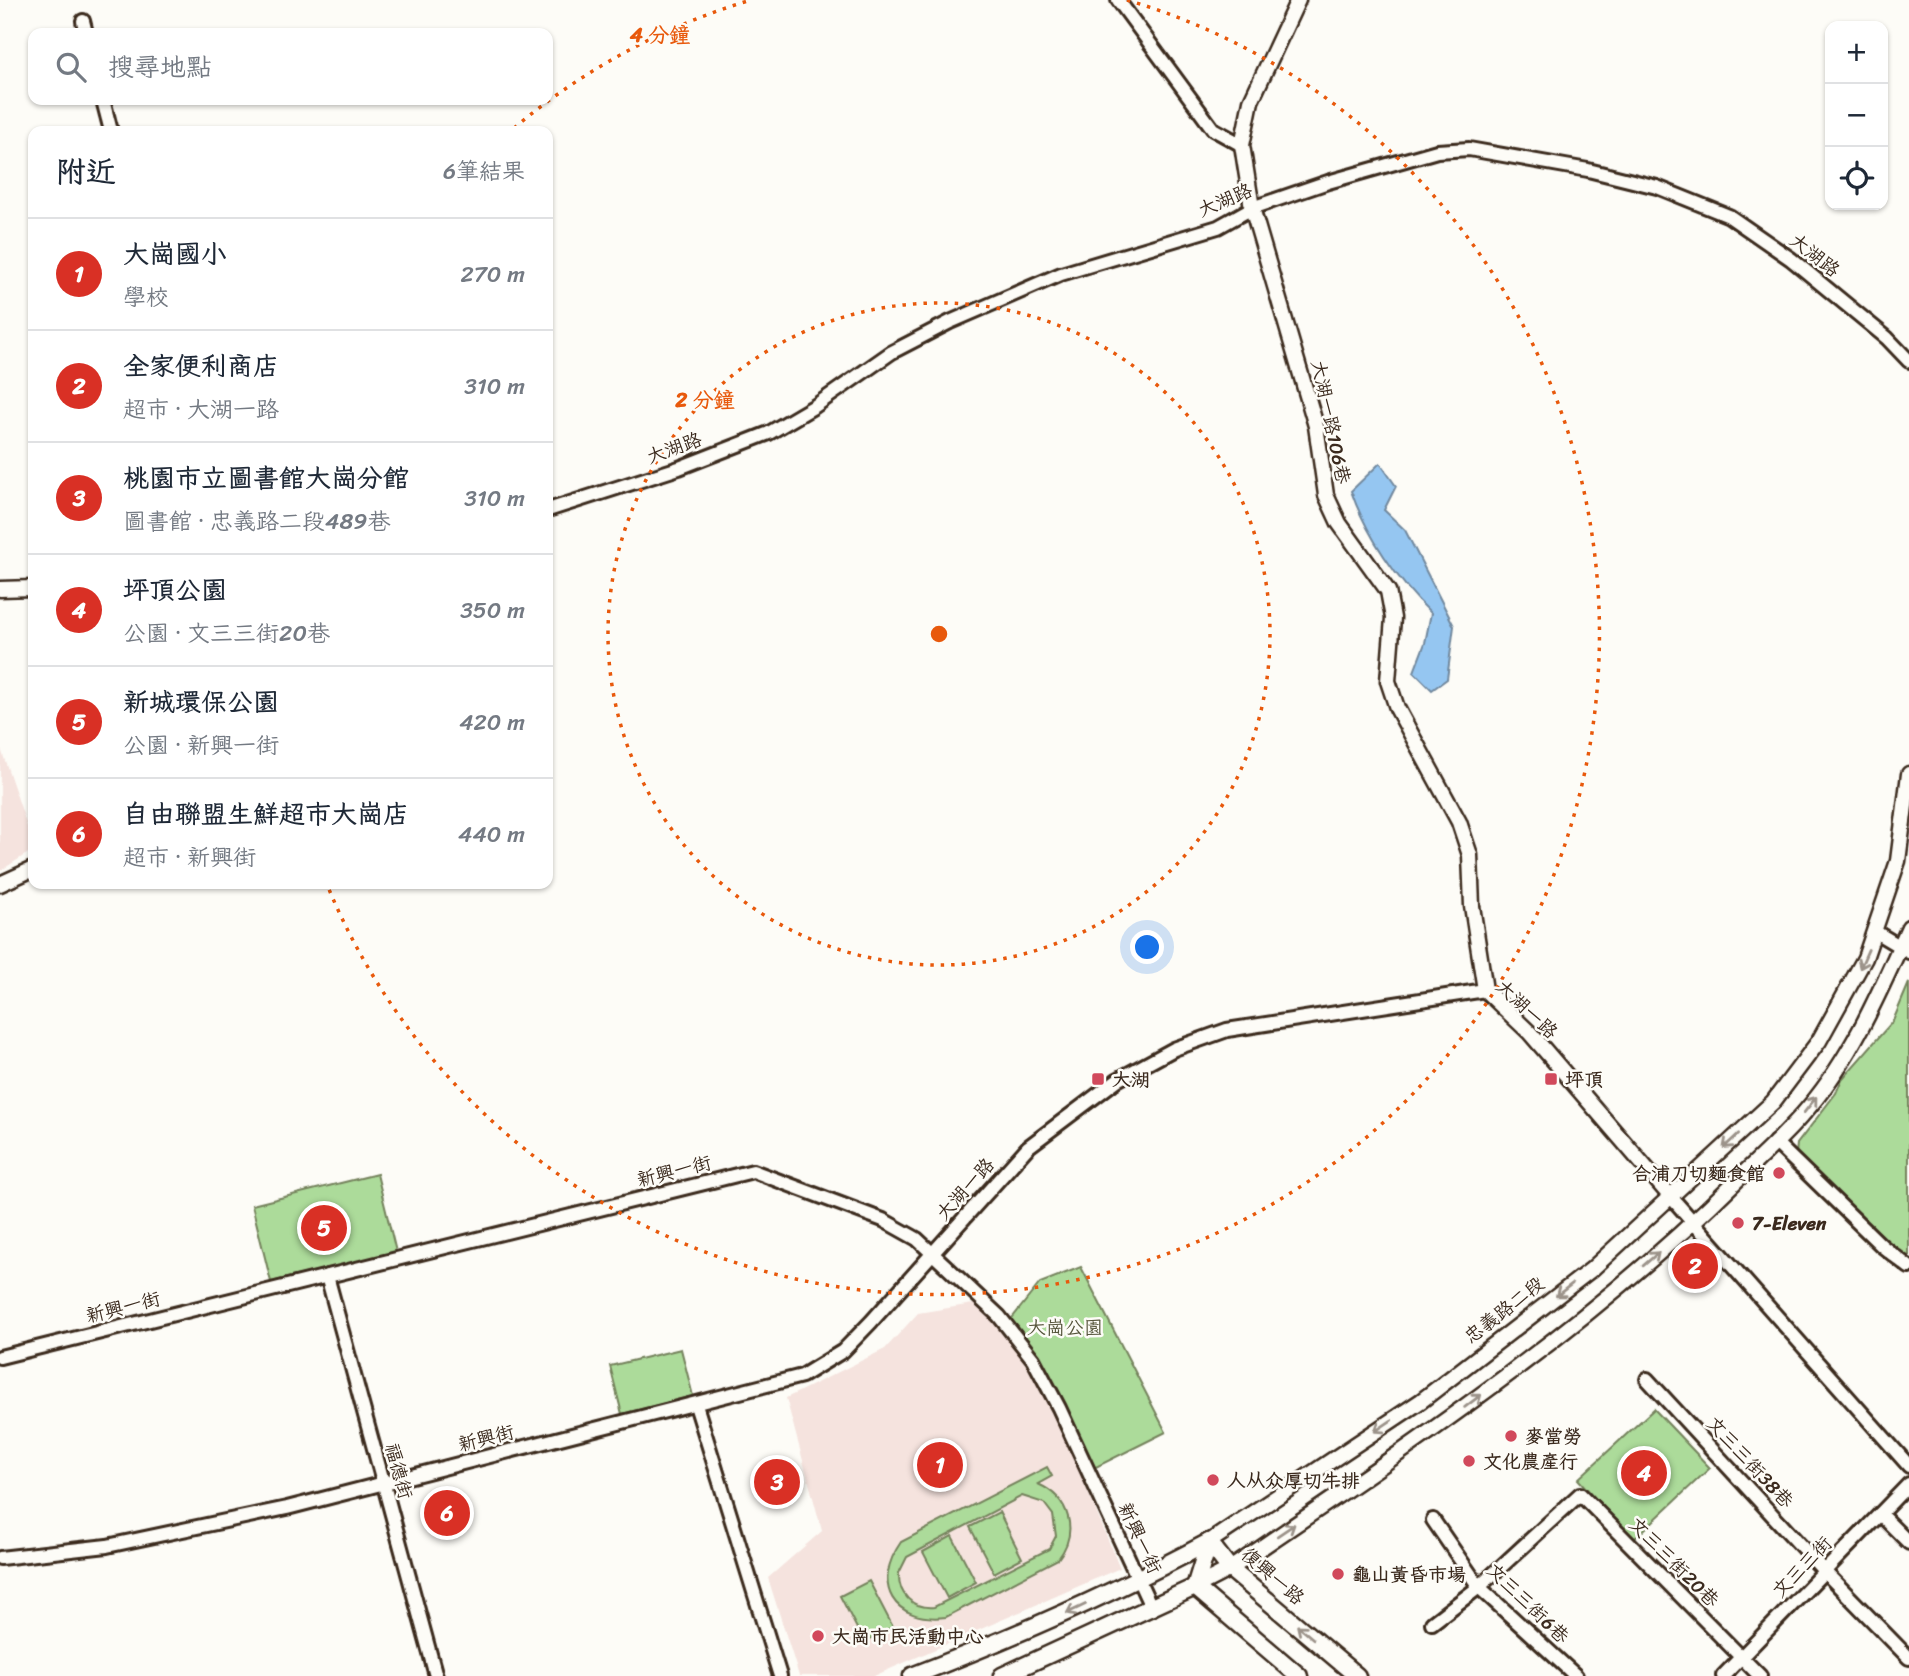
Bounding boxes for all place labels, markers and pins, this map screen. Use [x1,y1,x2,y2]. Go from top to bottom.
centre of rings [927,622,951,646]
place label: 大湖 [1112,1063,1150,1096]
place label: 坪頂 [1565,1063,1603,1096]
marker: 大湖 [1090,1071,1106,1087]
marker: 坪頂 [1543,1071,1559,1087]
place label: 合浦刀切麵食館 [1632,1157,1765,1190]
marker: 合浦刀切麵食館 [1771,1165,1787,1181]
pin: 5 [301,1202,347,1254]
place label: 7-Eleven [1752,1207,1827,1240]
marker: 7-Eleven [1730,1215,1746,1231]
pin: 2 [1672,1240,1718,1292]
place label: 麥當勞 [1525,1420,1582,1453]
marker: 麥當勞 [1503,1428,1519,1444]
pin: 1 [917,1439,963,1491]
place label: 文化農產行 [1483,1445,1578,1478]
pin: 4 [1621,1447,1667,1499]
marker: 文化農產行 [1461,1453,1477,1469]
pin: 3 [754,1456,800,1508]
place label: 人从众厚切牛排 [1227,1464,1360,1497]
marker: 人从众厚切牛排 [1205,1472,1221,1488]
pin: 6 [424,1487,470,1539]
place label: 龜山黃昏市場 [1352,1558,1466,1591]
marker: 龜山黃昏市場 [1330,1566,1346,1582]
place label: 大崗市民活動中心 [832,1620,984,1653]
marker: 大崗市民活動中心 [810,1628,826,1644]

